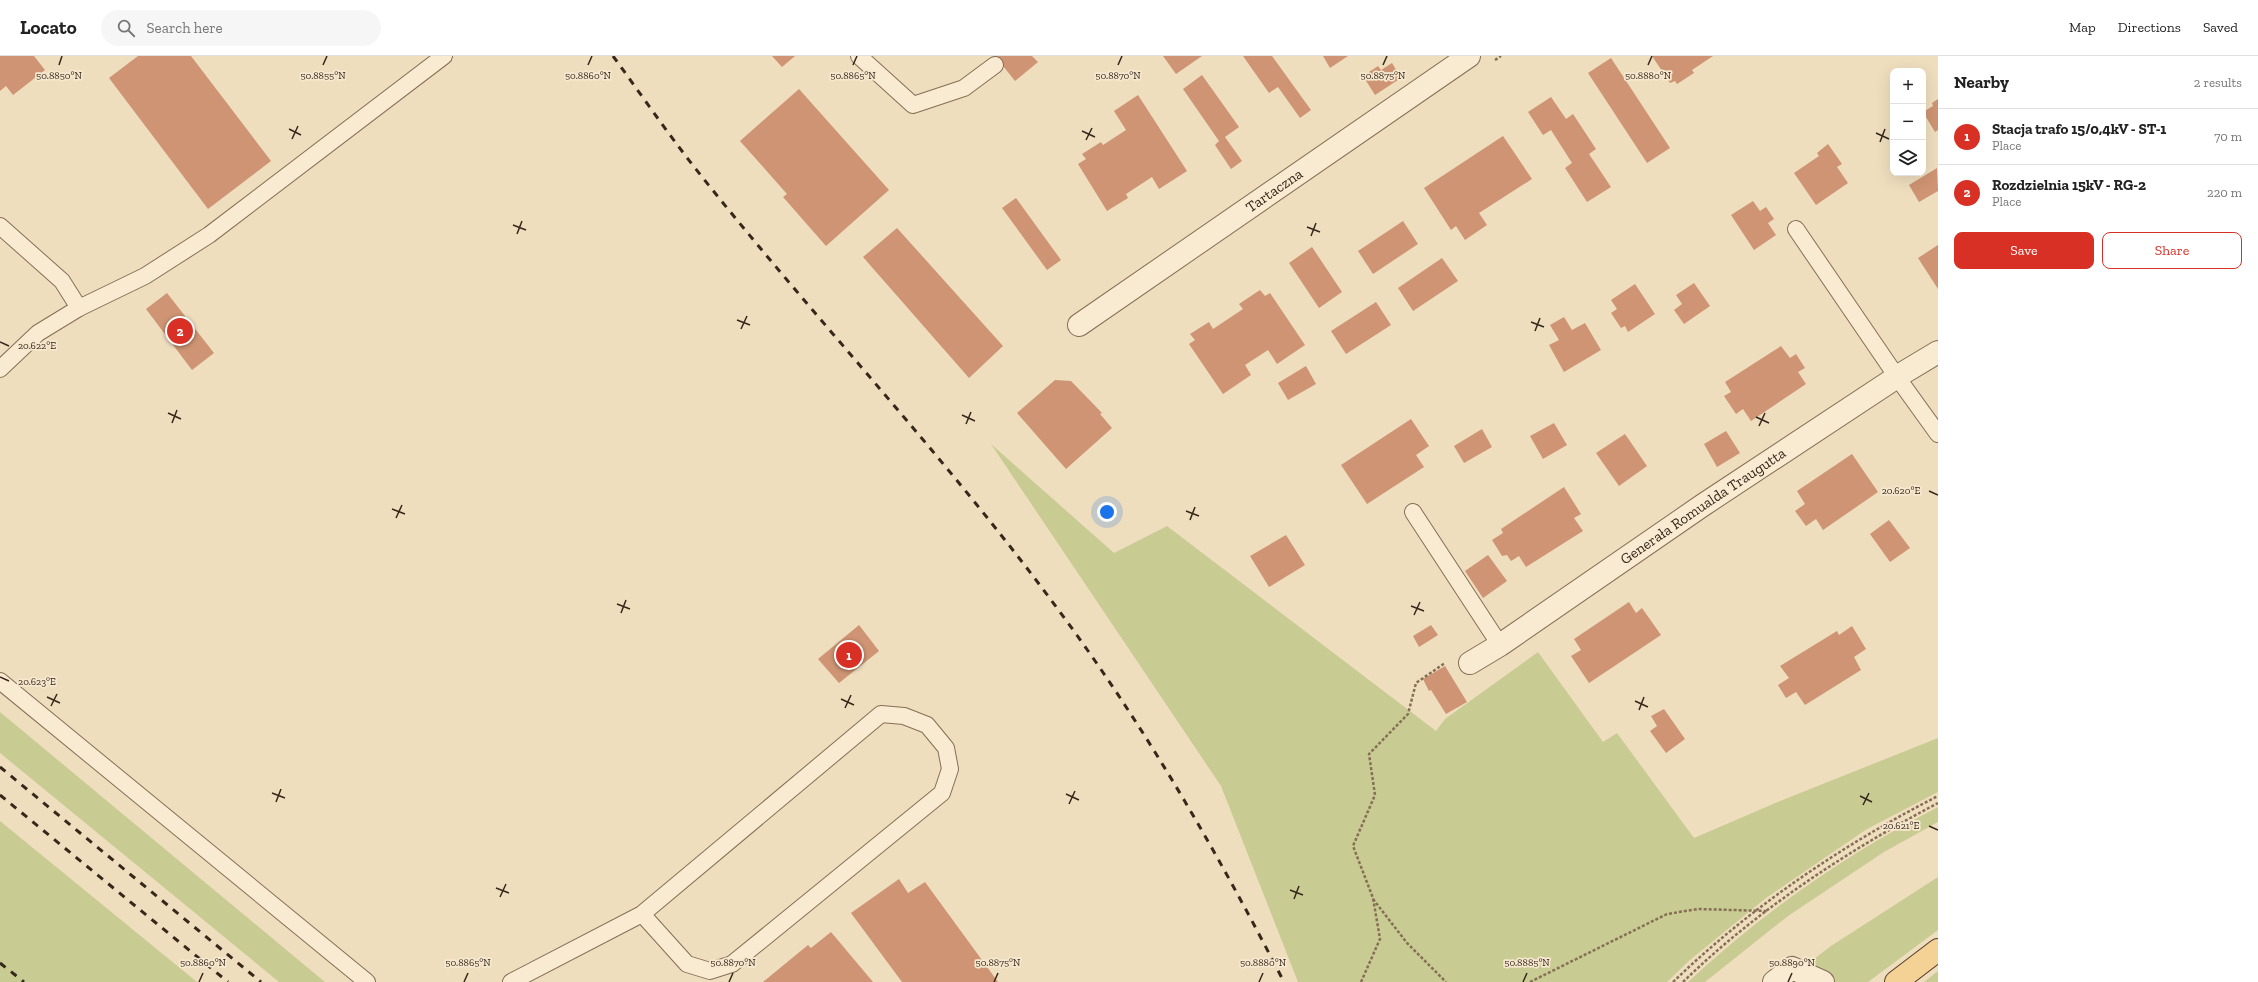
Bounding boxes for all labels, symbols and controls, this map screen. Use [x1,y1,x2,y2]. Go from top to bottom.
search box [101,10,381,46]
text: Locato [20,16,77,39]
icon: search [115,17,137,39]
text: Search here [147,19,223,37]
text: Map [2069,19,2096,36]
text: Directions [2118,19,2181,36]
text: Saved [2203,19,2238,36]
map controls [1890,68,1926,176]
button: + [1890,68,1926,104]
text: 50.8850°N [36,70,83,82]
text: 50.8855°N [300,70,346,82]
text: 50.8860°N [565,70,612,82]
text: 50.8865°N [830,70,876,82]
text: 50.8870°N [1095,70,1141,82]
text: 50.8875°N [1361,70,1406,82]
text: 50.8880°N [1625,70,1672,82]
text: Nearby [1954,72,2009,92]
text: 2 results [2194,75,2242,90]
button: − [1890,104,1926,140]
text: Stacja trafo 15/0,4kV - ST-1 [1992,120,2166,138]
text: 1 [1964,129,1970,144]
text: 70 m [2214,129,2242,144]
text: Place [1992,138,2021,153]
button: layers [1890,140,1926,176]
street label: Tartaczna [1242,165,1306,216]
text: Rozdzielnia 15kV - RG-2 [1992,176,2146,194]
text: 2 [1964,185,1970,200]
text: 220 m [2207,185,2242,200]
text: Place [1992,194,2021,209]
button: Save [1954,232,2094,269]
button: Share [2102,232,2242,269]
pin: 2 [167,316,193,346]
text: 20.622°E [18,340,56,352]
street label: Generała Romualda Traugutta [1617,444,1789,568]
text: 20.620°E [1882,485,1920,497]
your location [1097,502,1117,522]
pin: 1 [836,640,862,670]
text: 20.623°E [18,676,56,688]
text: 20.621°E [1883,820,1919,832]
text: 50.8860°N [180,957,227,969]
text: 50.8865°N [445,957,491,969]
text: 50.8870°N [710,957,756,969]
text: 50.8875°N [976,957,1021,969]
text: 50.8880°N [1240,957,1287,969]
text: 50.8885°N [1504,957,1550,969]
text: 50.8890°N [1769,957,1816,969]

